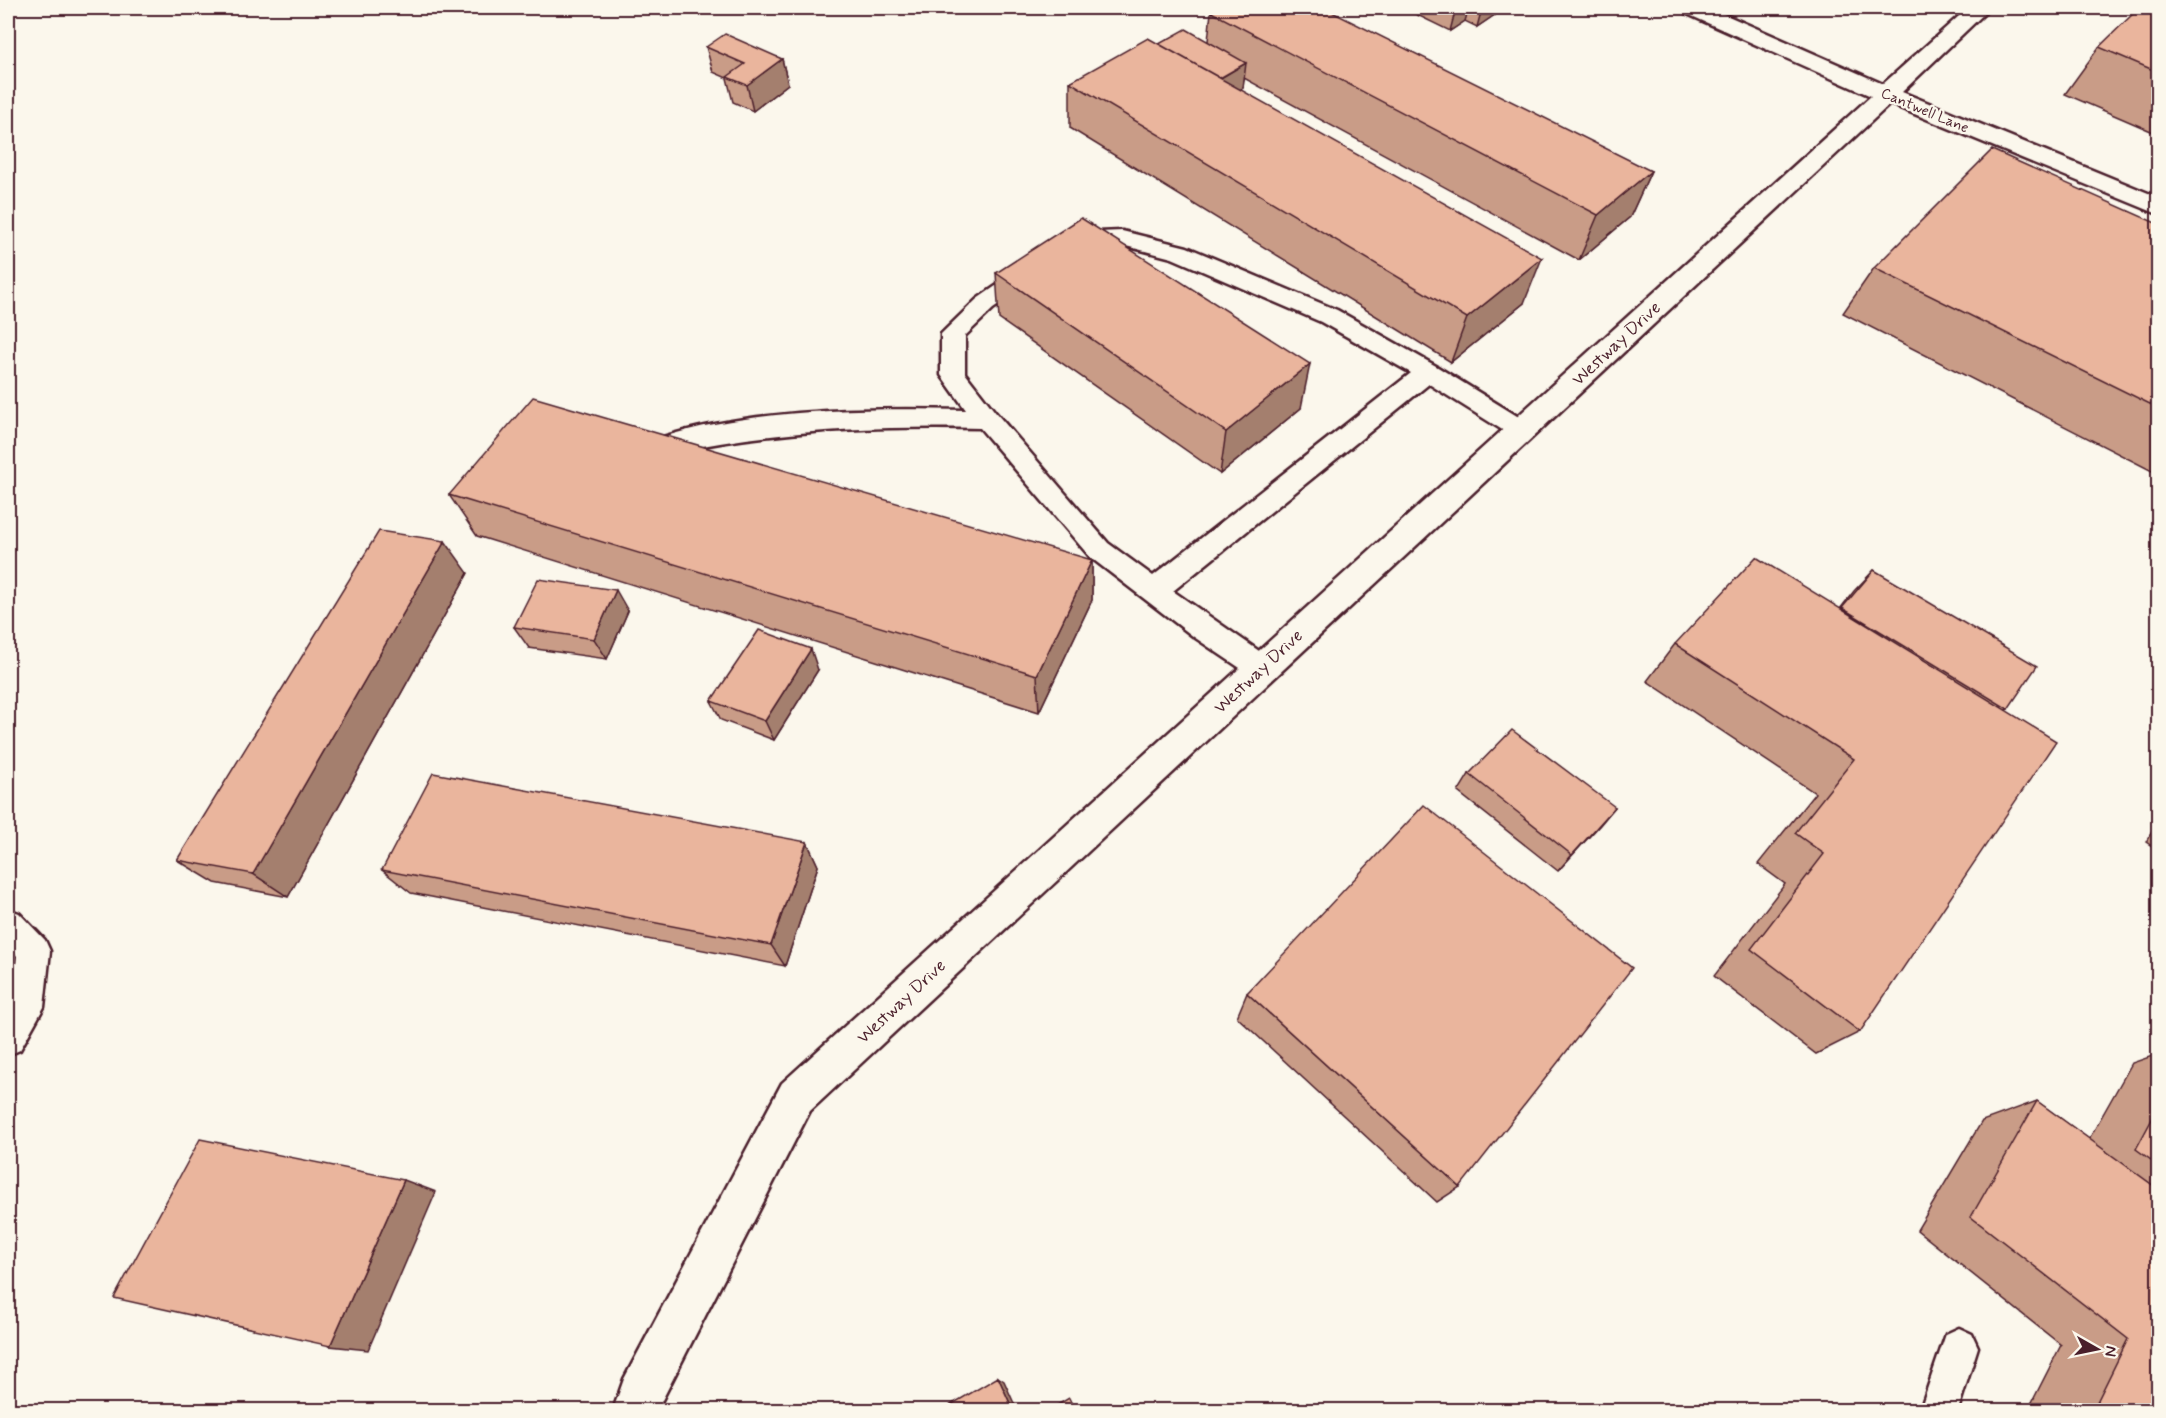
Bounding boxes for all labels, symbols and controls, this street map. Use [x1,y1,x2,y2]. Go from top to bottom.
street label: Cantwell Lane [1878,83,1972,139]
street label: Westway Drive [1567,296,1666,391]
street label: Westway Drive [1209,624,1308,719]
street label: Westway Drive [852,954,951,1049]
north arrow [2067,1319,2127,1379]
text: N [2099,1344,2122,1358]

